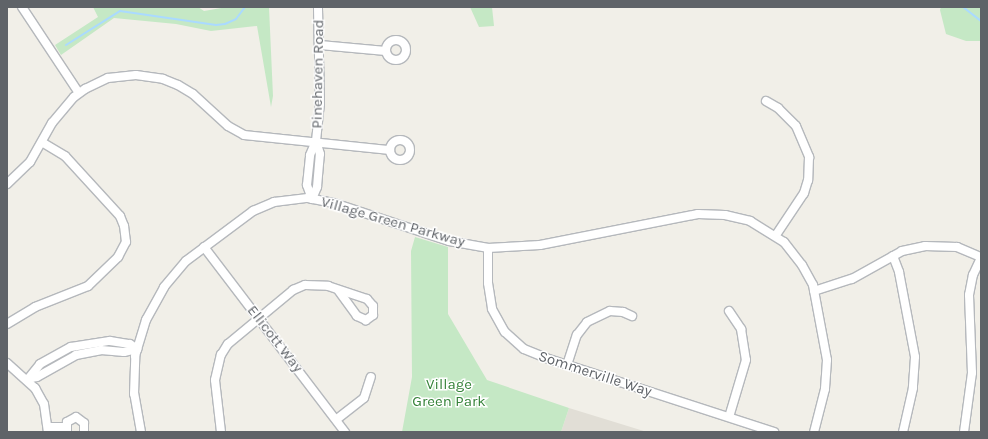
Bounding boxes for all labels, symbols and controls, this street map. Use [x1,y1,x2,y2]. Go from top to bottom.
street label: Pinehaven Road [308,19,328,129]
street label: Village Green Parkway [319,193,467,251]
street label: Ellicott Way [243,302,307,376]
street label: Sommerville Way [536,347,654,401]
park label: Village Green Park [412,375,486,410]

